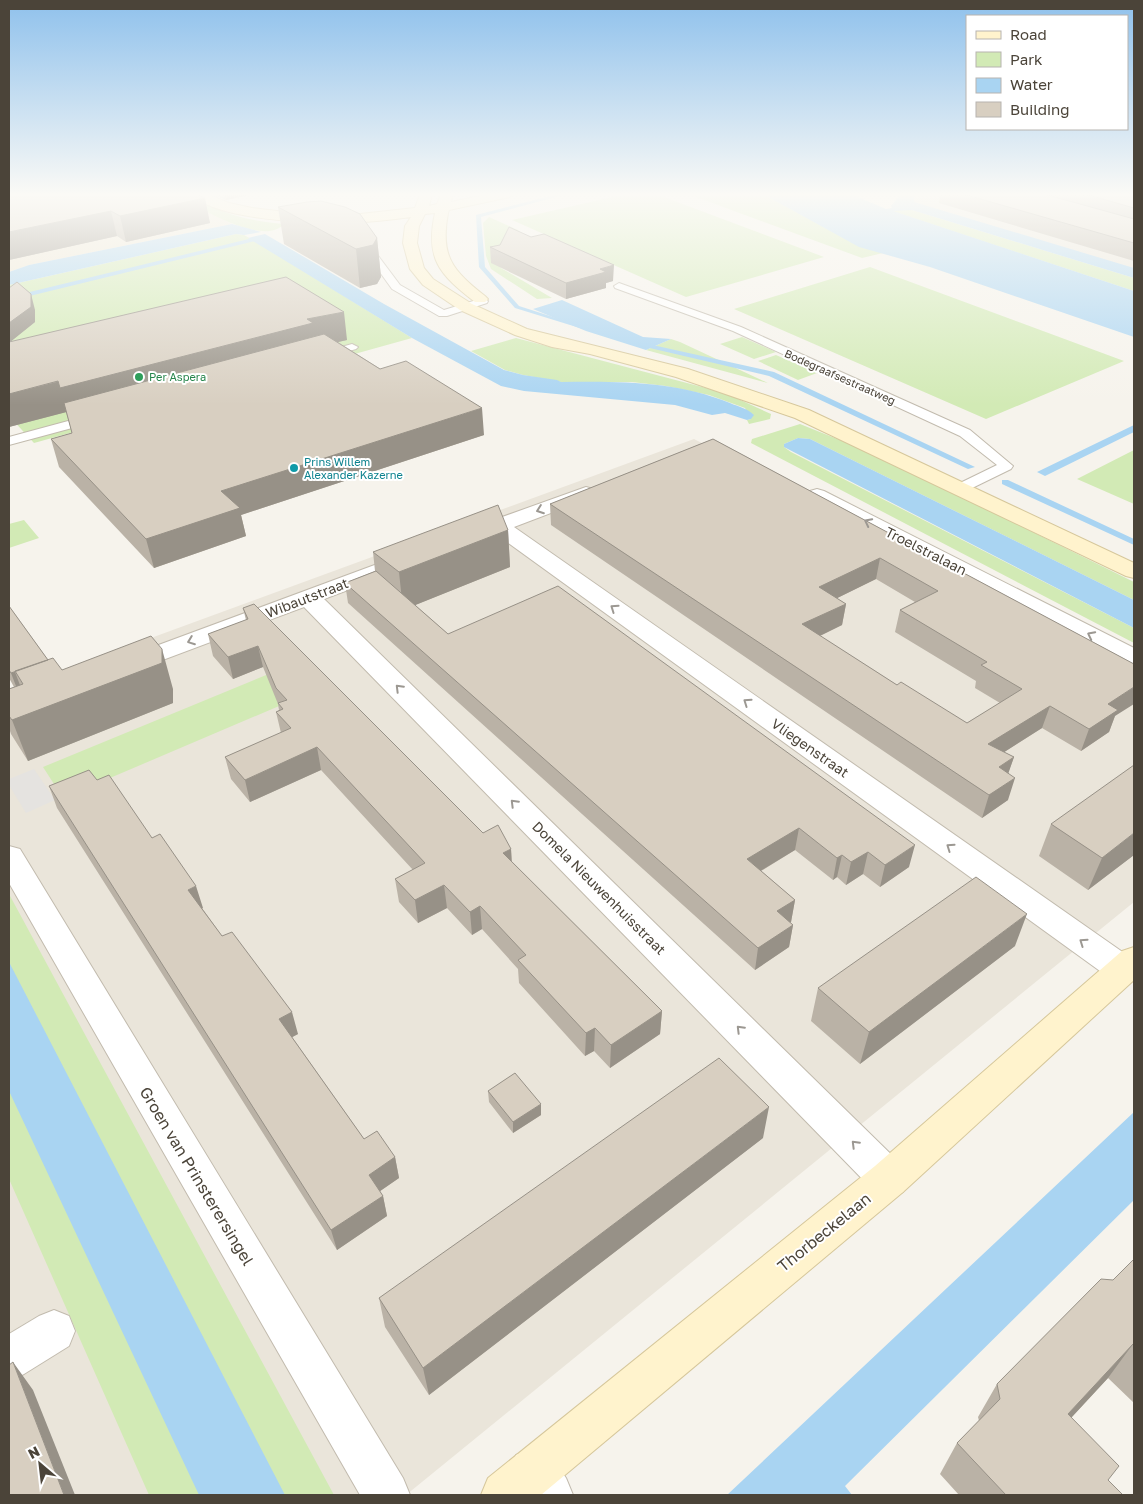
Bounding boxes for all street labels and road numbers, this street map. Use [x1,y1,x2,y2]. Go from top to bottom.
street label: Bodegraafsestraatweg [783,346,898,407]
street label: Troelstralaan [883,523,970,578]
street label: Wibautstraat [263,574,351,621]
street label: Vliegenstraat [768,715,852,781]
street label: Domela Nieuwenhuisstraat [529,818,669,958]
street label: Groen van Prinsterersingel [136,1083,258,1269]
street label: Thorbeckelaan [773,1188,875,1276]

